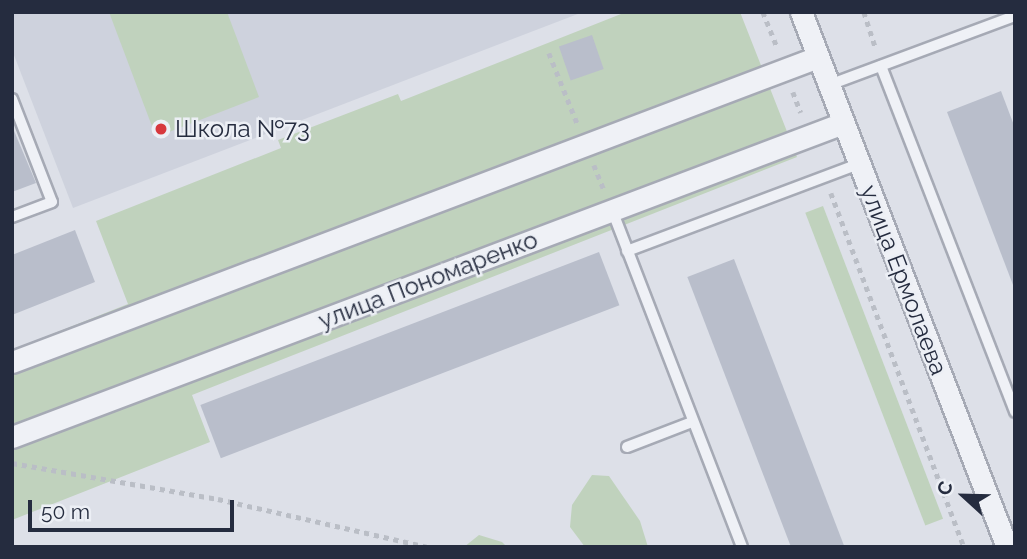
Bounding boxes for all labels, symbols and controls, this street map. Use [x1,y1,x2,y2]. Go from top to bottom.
place label: Школа №73 [175,115,310,143]
marker: Школа №73 [153,121,169,137]
street label: улица Ермолаева [855,181,953,379]
street label: улица Пономаренко [314,225,542,335]
north arrow [929,461,999,531]
text: С [932,478,957,498]
scale bar [32,486,238,530]
text: 50 m [41,499,90,524]

